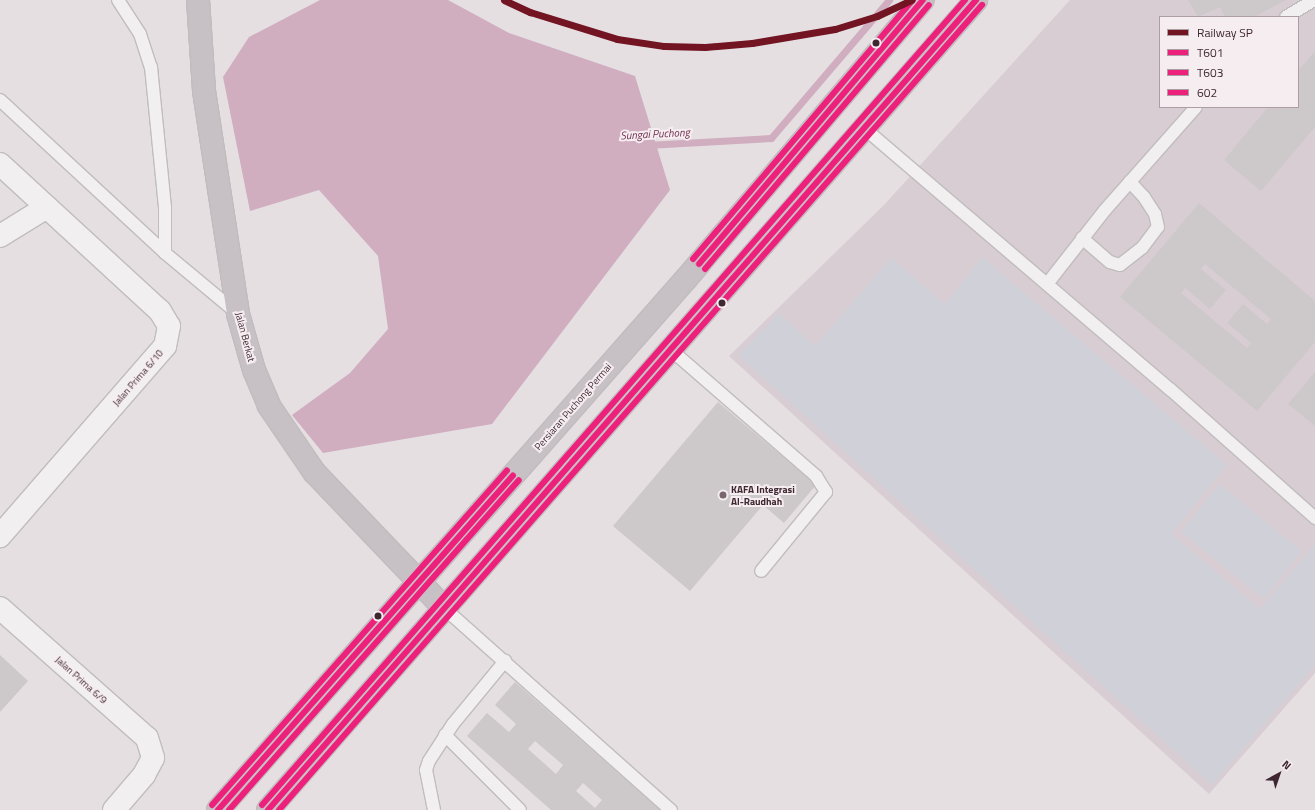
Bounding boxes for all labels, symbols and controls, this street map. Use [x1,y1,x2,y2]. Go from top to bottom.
legend [1159,16,1299,108]
text: Railway SP [1197,23,1253,42]
unlabelled marker [871,38,881,48]
text: T601 [1197,43,1223,62]
text: T603 [1197,63,1223,82]
text: 602 [1197,83,1217,102]
water label: Sungai Puchong [620,126,690,142]
unlabelled marker [717,298,727,308]
street label: Jalan Berkat [233,311,257,363]
street label: Jalan Prima 6/10 [110,347,166,409]
street label: Persiaran Puchong Permai [532,361,614,453]
place label: KAFA Integrasi Al-Raudhah [731,483,795,506]
marker: KAFA Integrasi Al-Raudhah [718,490,728,500]
unlabelled marker [373,611,383,621]
street label: Jalan Prima 6/9 [53,654,109,706]
north arrow [1259,754,1299,794]
text: N [1279,756,1295,773]

